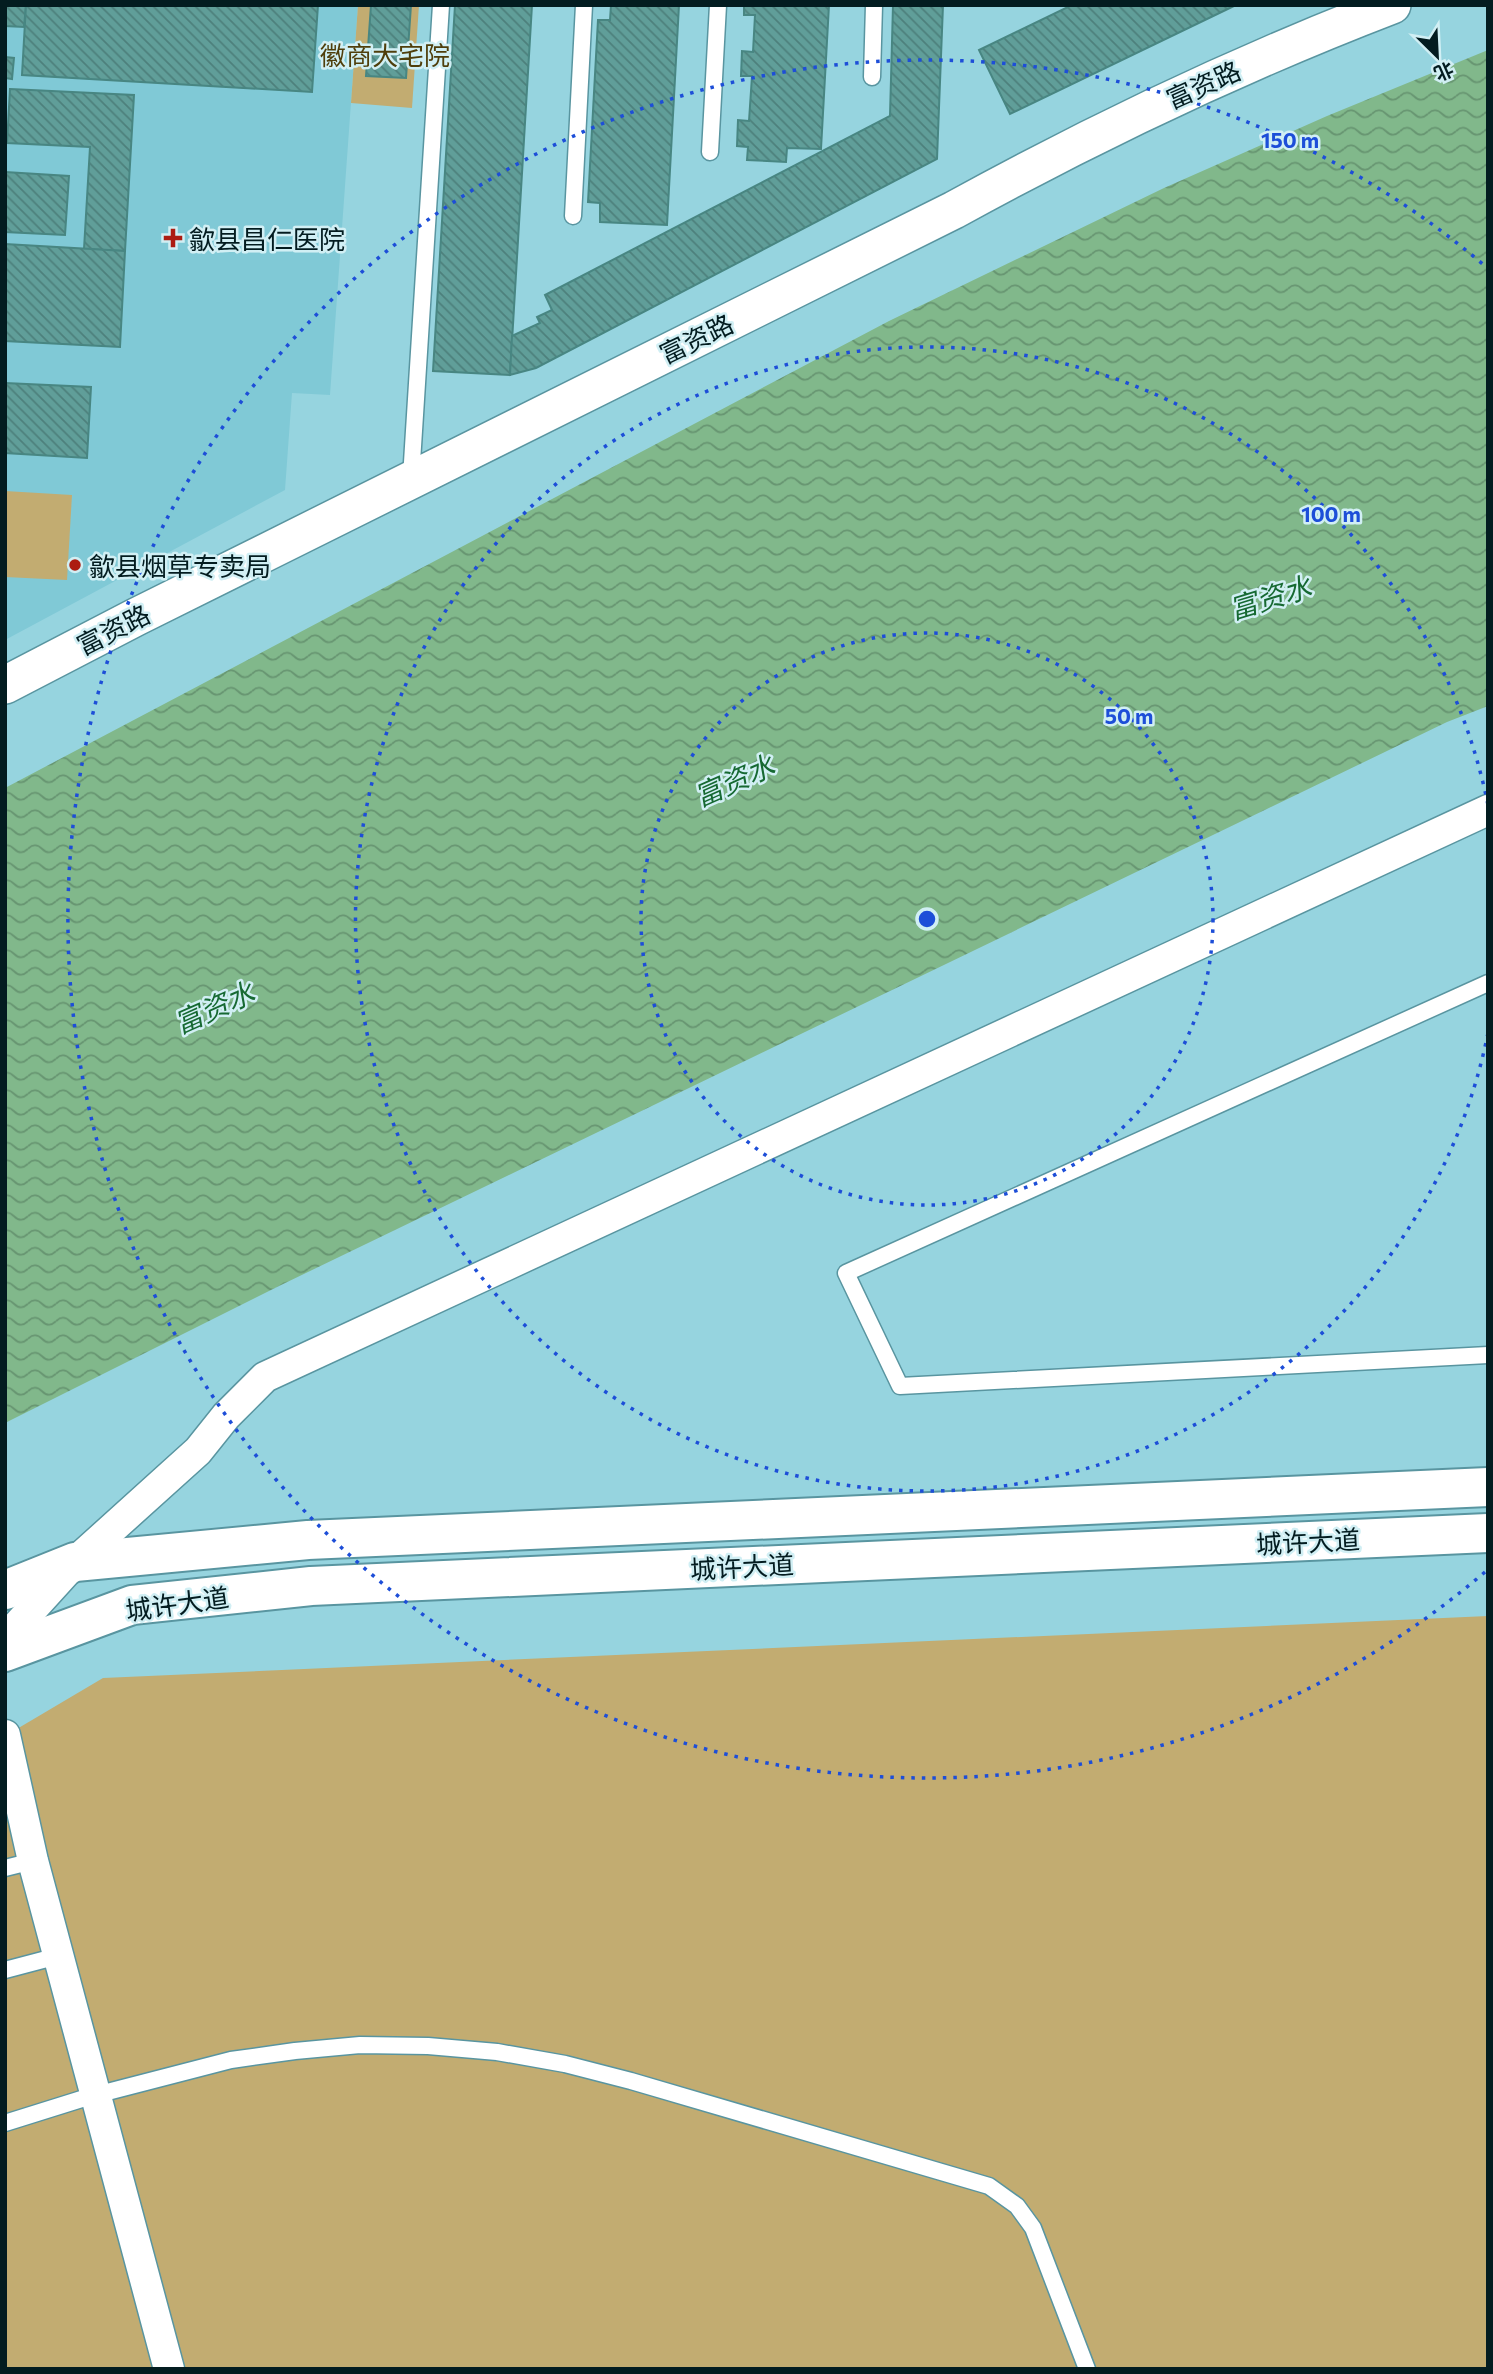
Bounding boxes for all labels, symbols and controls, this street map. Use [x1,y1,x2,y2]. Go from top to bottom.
north arrow [1402,21,1472,91]
park label: 徽商大宅院 [320,39,450,70]
street label: 富资路 [1161,54,1245,114]
text: 北 [1431,58,1457,86]
text: 150 m [1261,127,1319,152]
place label: 歙县昌仁医院 [189,223,345,254]
marker: 歙县昌仁医院 [163,228,183,248]
street label: 富资路 [654,307,738,369]
text: 100 m [1301,501,1361,526]
place label: 歙县烟草专卖局 [89,550,271,581]
marker: 歙县烟草专卖局 [67,557,83,573]
water label: 富资水 [1225,568,1317,626]
street label: 富资路 [71,597,155,661]
text: 50 m [1105,703,1153,728]
water label: 富资水 [689,747,781,813]
centre of rings [915,907,939,931]
water label: 富资水 [169,974,261,1040]
street label: 城许大道 [1255,1523,1361,1559]
street label: 城许大道 [689,1548,795,1584]
street label: 城许大道 [123,1580,231,1626]

